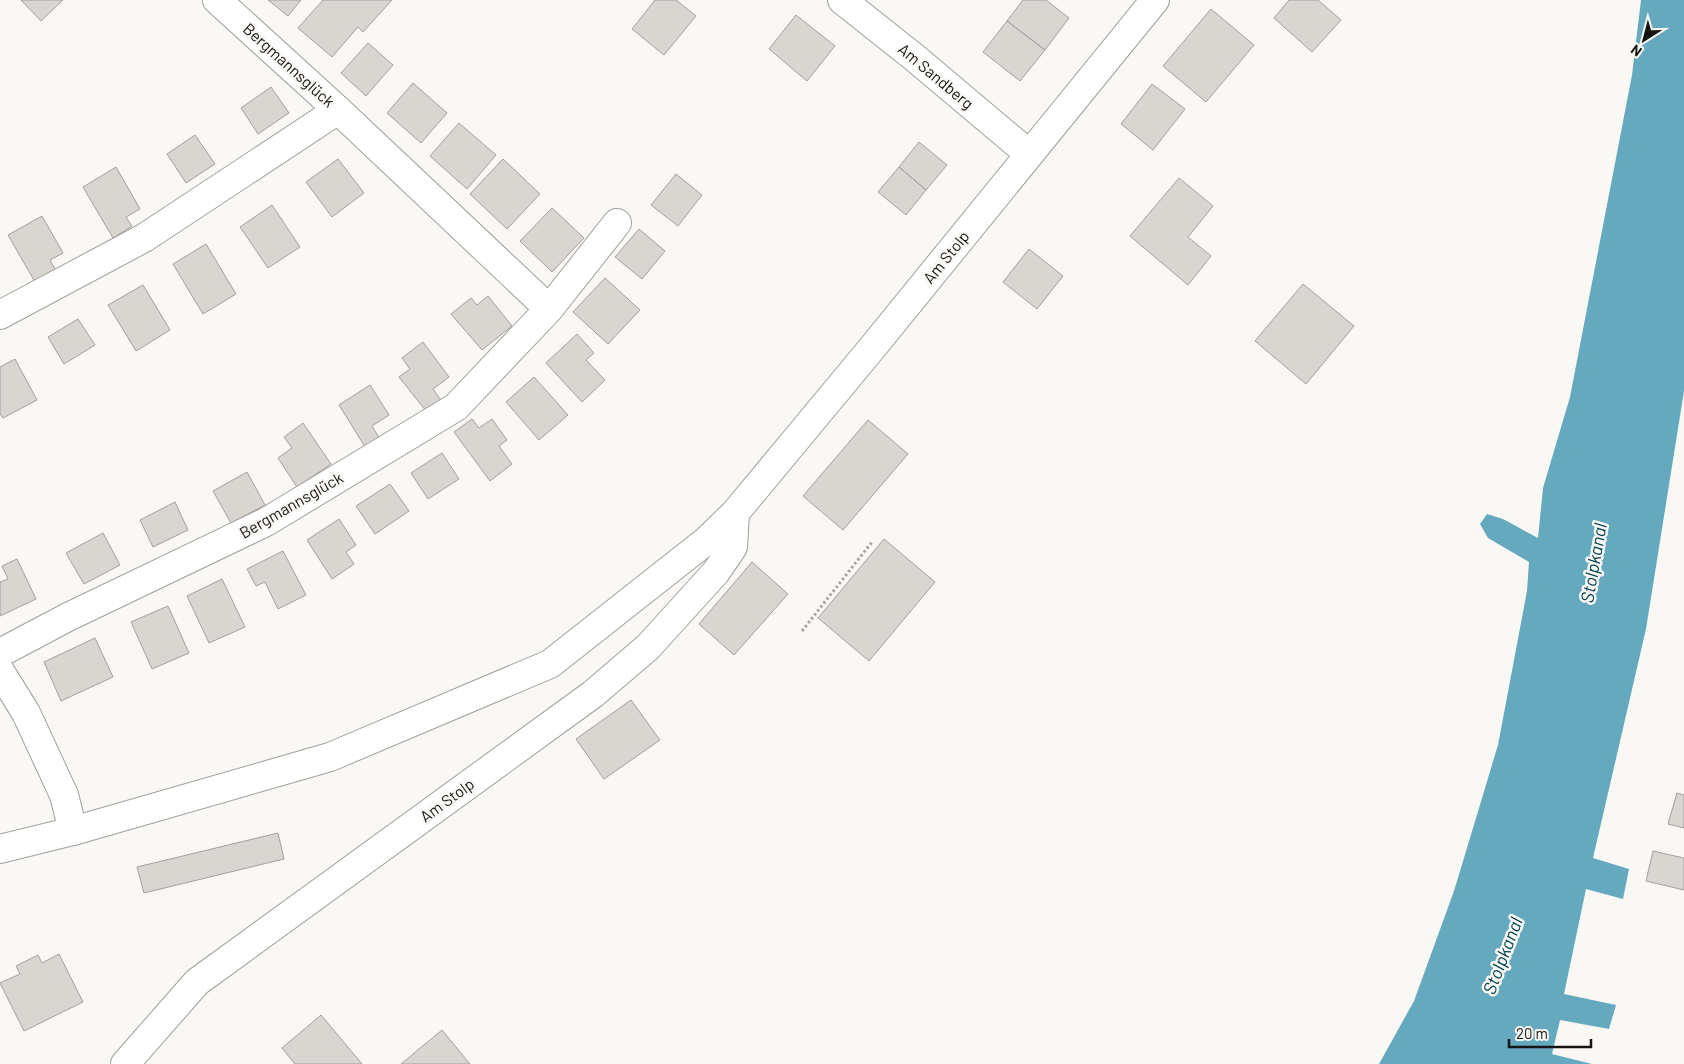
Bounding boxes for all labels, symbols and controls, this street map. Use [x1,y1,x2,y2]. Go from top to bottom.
north arrow [1619,15,1669,65]
street label: Bergmannsglück [240,19,339,111]
street label: Am Sandberg [895,39,978,113]
text: N [1627,41,1645,61]
street label: Am Stolp [919,226,973,287]
street label: Bergmannsglück [236,467,346,542]
water label: Stolpkanal [1575,521,1611,604]
street label: Am Stolp [416,774,477,826]
water label: Stolpkanal [1477,914,1527,997]
scale bar [1509,1016,1592,1048]
text: 20 m [1516,1024,1548,1042]

